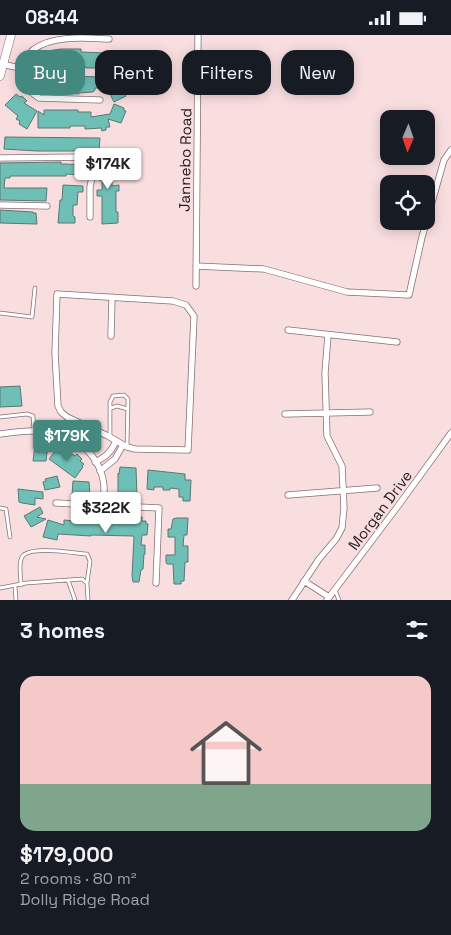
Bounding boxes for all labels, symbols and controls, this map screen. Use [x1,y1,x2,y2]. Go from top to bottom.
text: 08:44 [25,5,79,30]
chip: Buy [15,50,85,95]
chip: Rent [95,50,172,95]
chip: Filters [182,50,271,95]
chip: New [281,50,354,95]
street label: Jannebo Road [175,108,195,212]
north arrow [380,110,435,165]
map controls [380,110,435,230]
pin: $174K [73,147,143,190]
text: $174K [85,153,131,174]
button: locate [380,175,435,230]
pin: $179K [32,419,102,462]
text: $179K [44,425,90,446]
street label: Morgan Drive [344,466,416,554]
pin: $322K [71,491,141,534]
text: $322K [82,497,130,518]
icon: filters [403,616,431,644]
text: 3 homes [20,617,105,644]
icon: home [181,708,271,798]
text: $179,000 [20,841,113,868]
text: 2 rooms · 80 m² [20,868,137,889]
text: Dolly Ridge Road [20,889,150,910]

